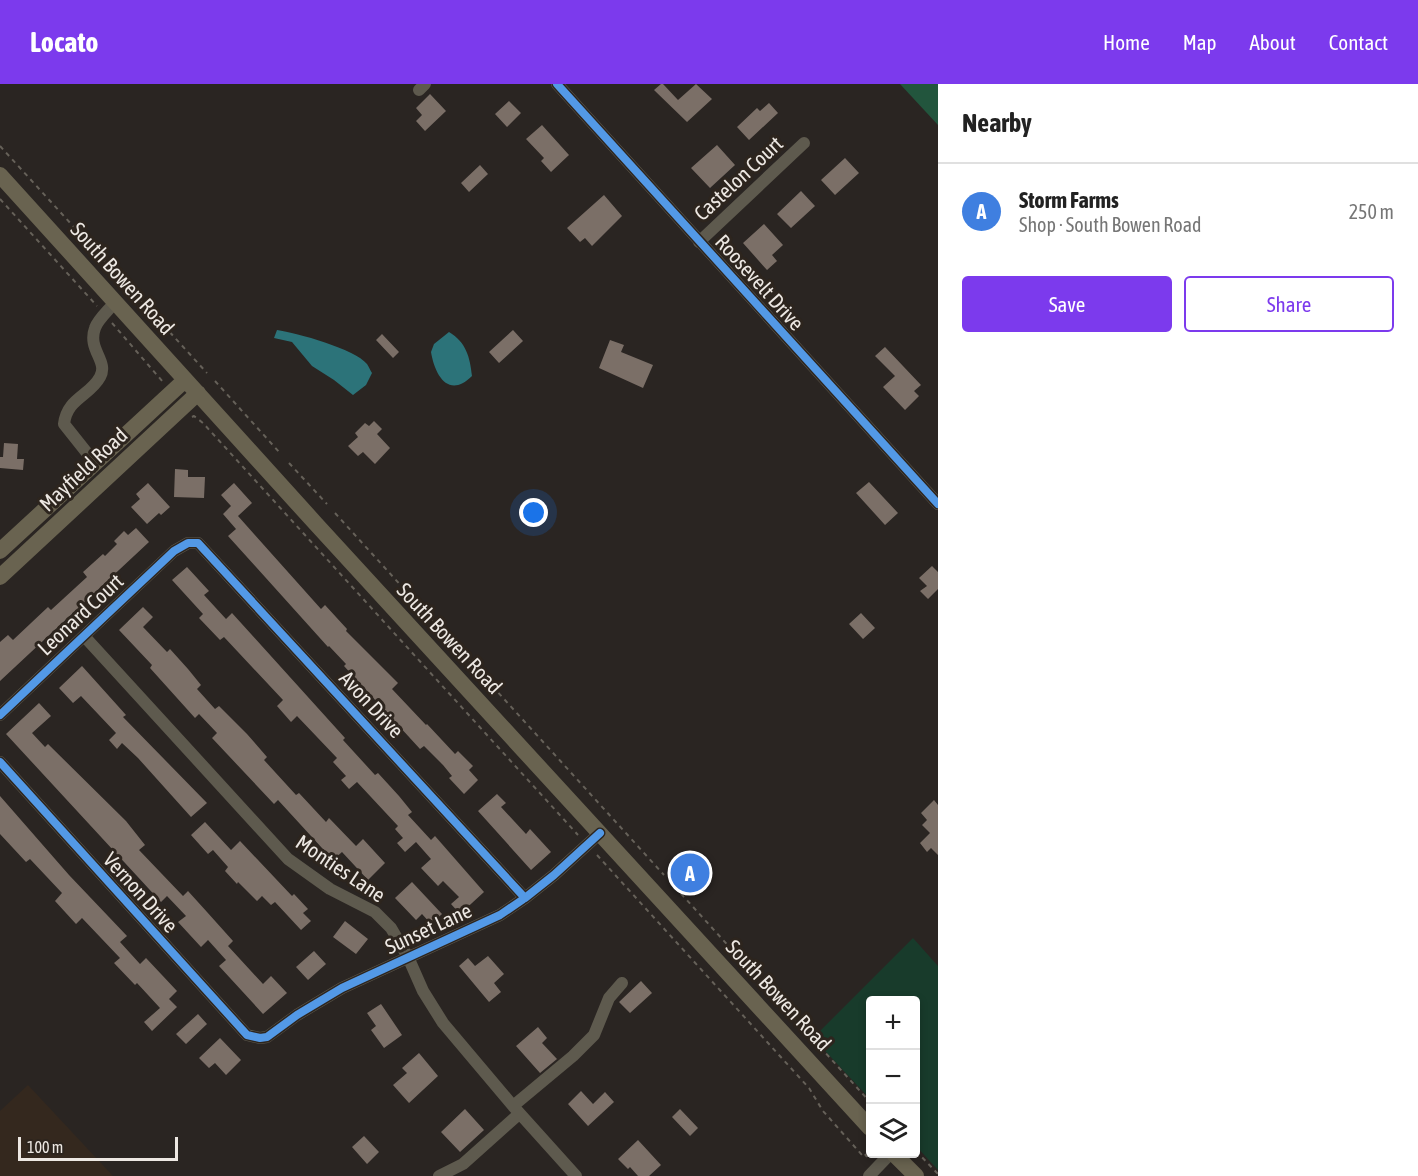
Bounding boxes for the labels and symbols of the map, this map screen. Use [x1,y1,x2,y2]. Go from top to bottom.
street label: Castelon Court [689,131,787,225]
street label: South Bowen Road [66,217,180,339]
street label: Roosevelt Drive [711,229,809,335]
street label: Mayfield Road [34,422,132,516]
your location [519,498,548,527]
street label: Leonard Court [32,568,128,660]
street label: South Bowen Road [393,578,507,698]
street label: Avon Drive [335,666,409,742]
street label: Monties Lane [292,829,390,907]
street label: Vernon Drive [99,847,183,937]
pin: A [670,850,710,896]
street label: Sunset Lane [381,898,475,958]
street label: South Bowen Road [722,935,836,1055]
scale bar [18,1134,178,1162]

